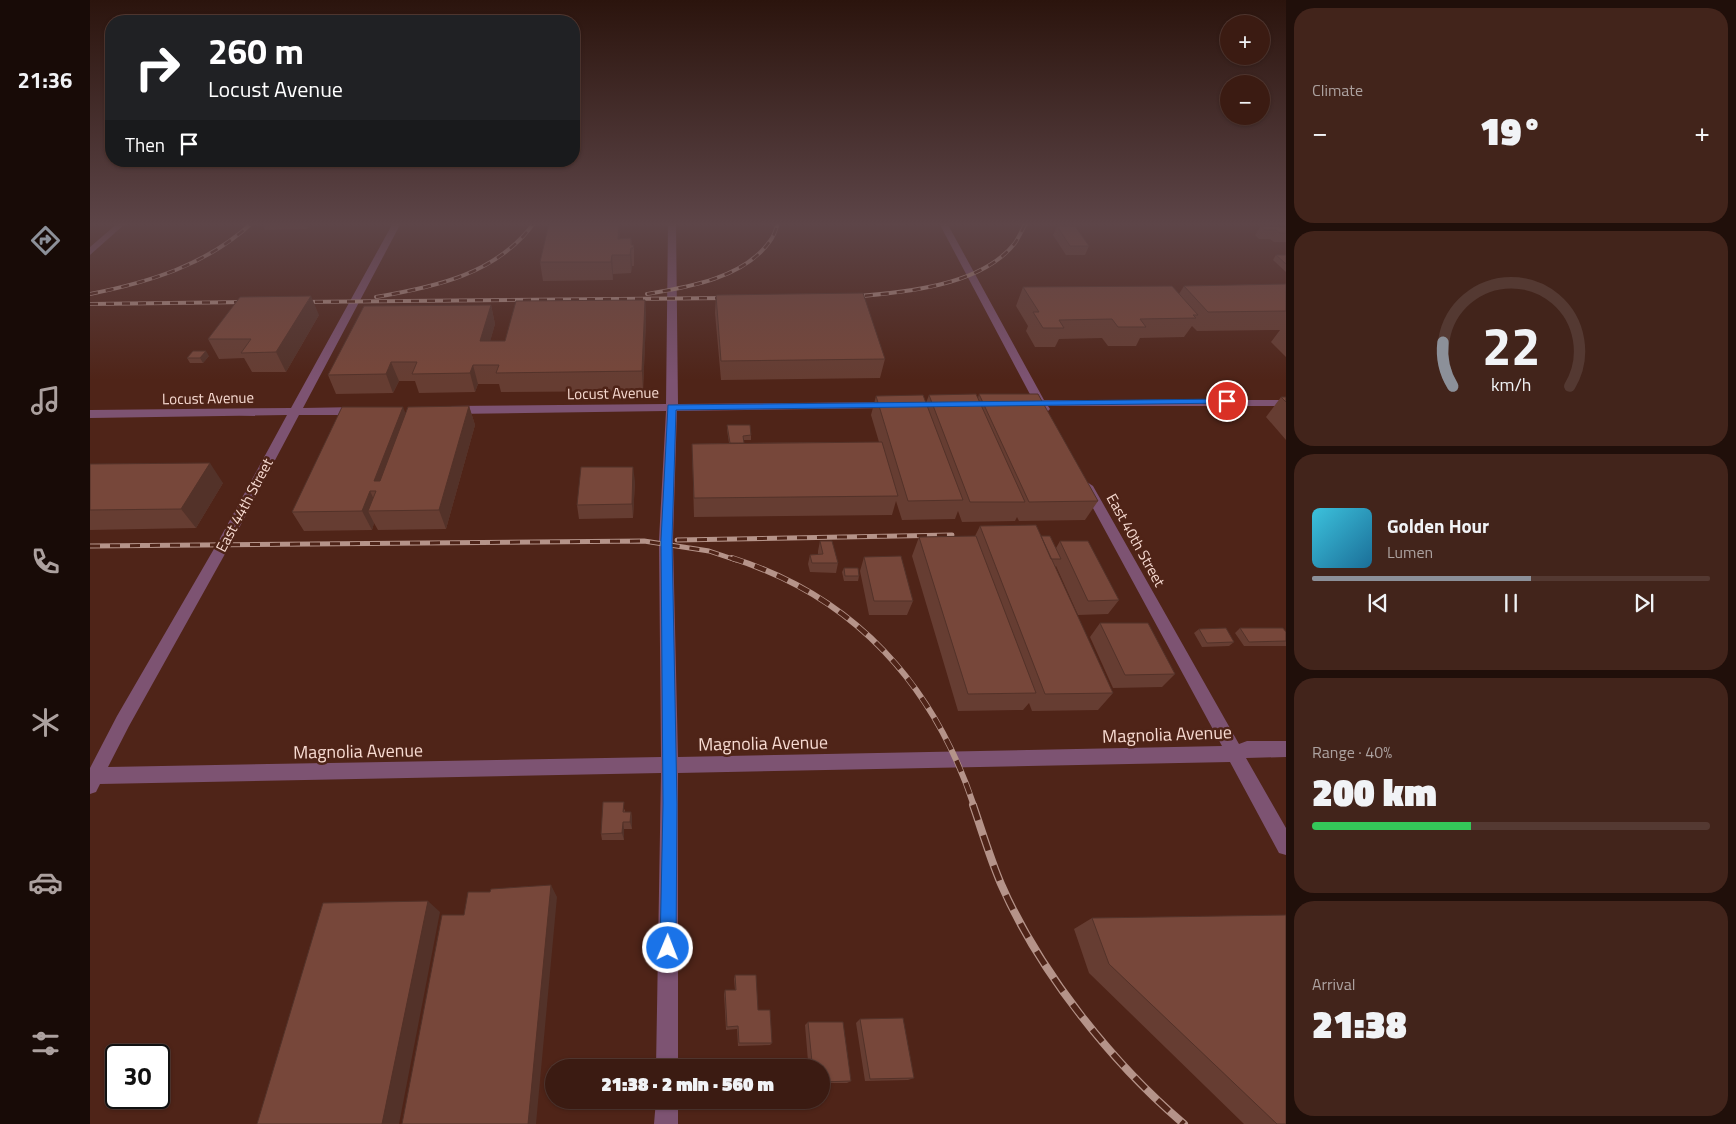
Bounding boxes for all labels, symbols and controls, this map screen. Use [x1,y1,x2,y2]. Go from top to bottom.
map controls [1220,15,1270,125]
button: + [1220,15,1270,65]
text: 260 m [208,24,304,78]
icon: right [125,35,190,100]
text: 21:36 [18,63,72,97]
text: Locust Avenue [208,72,343,106]
button: − [1220,75,1270,125]
text: Climate [1312,78,1363,102]
text: 19° [1480,102,1542,160]
text: − [1312,110,1328,153]
text: + [1694,110,1710,153]
text: Then [125,130,165,159]
icon: arrive [175,130,203,158]
icon: directions [28,223,63,258]
text: 22 [1482,306,1540,385]
text: km/h [1491,371,1531,398]
pin [1206,380,1248,422]
street label: Locust Avenue [567,381,659,405]
icon: music [28,383,63,418]
street label: Locust Avenue [162,386,254,410]
icon: arrive [1213,387,1241,415]
street label: East 44th Street [210,453,279,556]
street label: East 40th Street [1101,489,1171,591]
text: Golden Hour [1387,511,1489,540]
text: Lumen [1387,540,1433,564]
icon: phone [28,544,63,579]
icon: previous [1364,589,1392,617]
icon: pause [1497,589,1525,617]
icon: next [1630,589,1658,617]
icon: climate [28,705,63,740]
street label: Magnolia Avenue [1102,718,1232,750]
street label: Magnolia Avenue [698,728,828,758]
street label: Magnolia Avenue [293,736,423,766]
text: Range · 40% [1312,740,1392,764]
text: 200 km [1312,763,1437,821]
icon: car [28,865,63,900]
position arrow [641,921,693,973]
text: Arrival [1312,972,1355,996]
text: 21:38 [1312,995,1407,1053]
icon: filters [28,1026,63,1061]
speed limit sign: 30 [105,1044,170,1109]
text: 21:38 · 2 min · 560 m [601,1069,774,1098]

